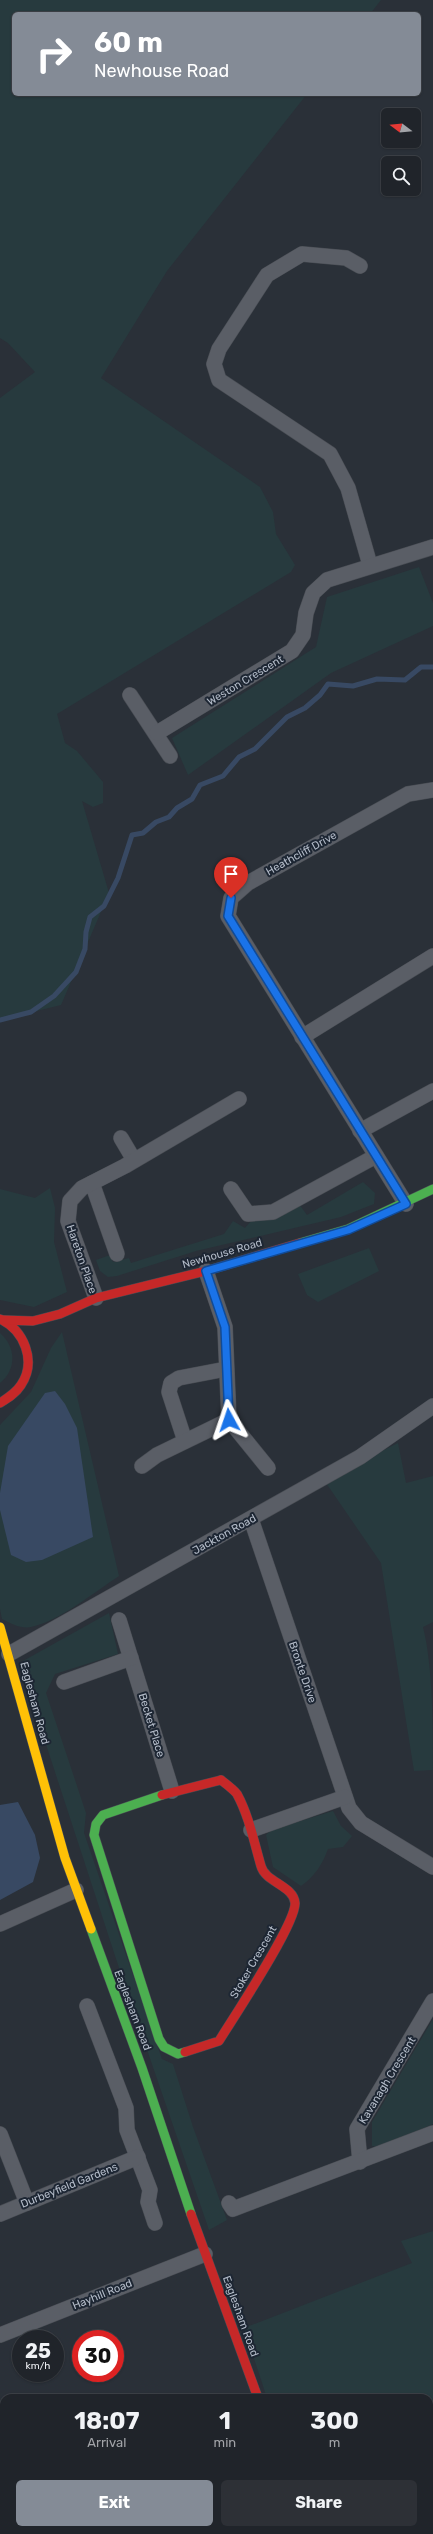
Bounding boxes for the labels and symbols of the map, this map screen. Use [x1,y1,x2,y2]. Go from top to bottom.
north arrow [381,108,421,148]
street label: Weston Crescent [205,652,286,708]
street label: Heathcliff Drive [264,829,339,878]
pin [214,857,248,898]
street label: Hareton Place [64,1223,99,1295]
street label: Newhouse Road [181,1236,264,1271]
position arrow [208,1399,250,1441]
street label: Jackton Road [190,1512,258,1557]
street label: Bronte Drive [286,1640,319,1705]
street label: Eaglesham Road [17,1660,52,1746]
street label: Becket Place [136,1692,167,1759]
street label: Stoker Crescent [227,1923,280,2001]
street label: Eaglesham Road [111,1968,154,2052]
street label: Kavanagh Crescent [356,2034,419,2126]
street label: Durbeyfield Gardens [19,2160,120,2211]
street label: Eaglesham Road [220,2274,261,2358]
street label: Hayhill Road [70,2277,134,2312]
speed limit sign: 30 [72,2330,124,2382]

